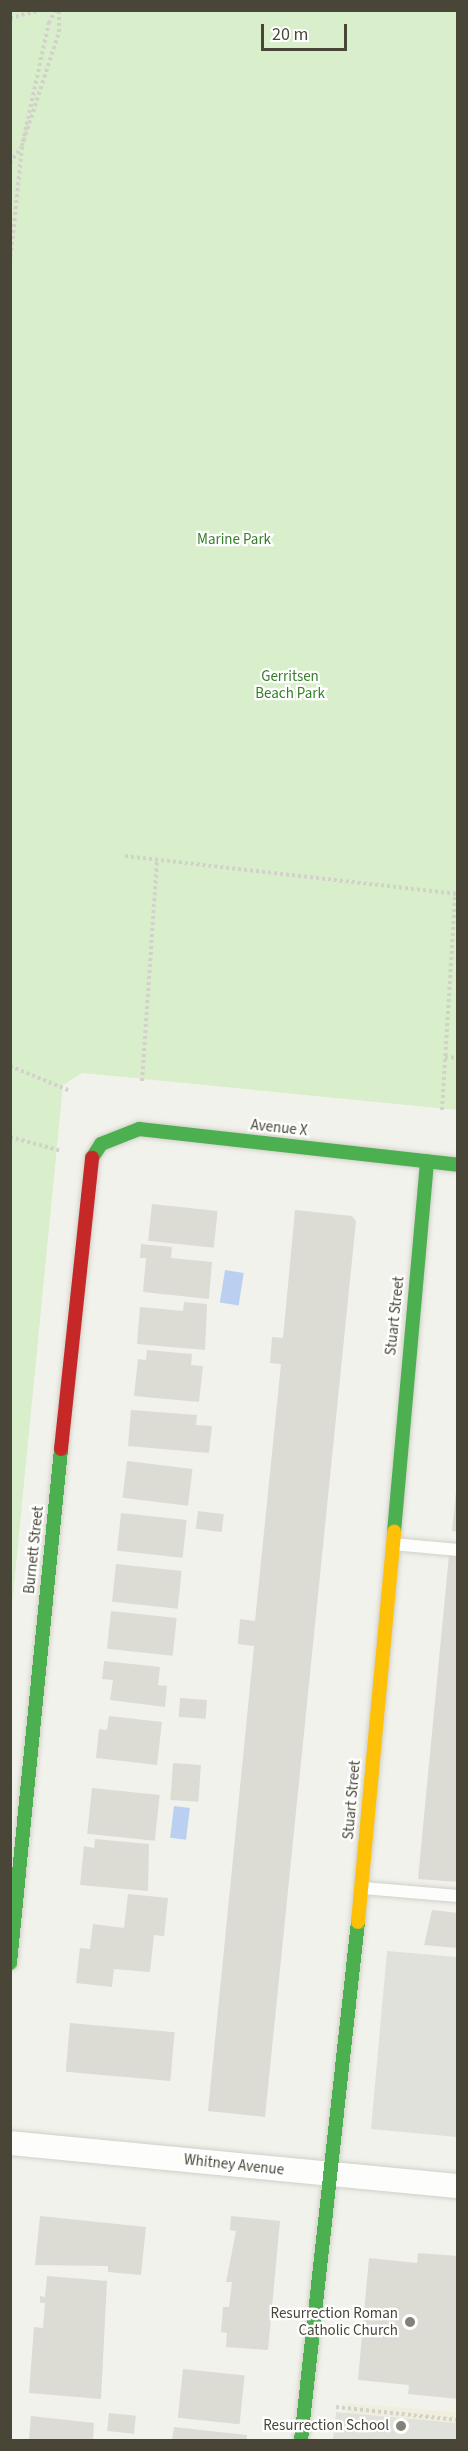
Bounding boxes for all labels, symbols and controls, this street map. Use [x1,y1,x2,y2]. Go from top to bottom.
scale bar [264,12,350,50]
text: 20 m [272,22,308,47]
park label: Marine Park [197,531,271,549]
park label: Gerritsen Beach Park [255,667,325,702]
street label: Avenue X [250,1116,308,1140]
street label: Stuart Street [382,1276,408,1356]
street label: Burnett Street [20,1505,48,1595]
street label: Stuart Street [340,1760,364,1840]
street label: Whitney Avenue [183,2151,285,2179]
place label: Resurrection Roman Catholic Church [271,2304,398,2339]
marker: Resurrection Roman Catholic Church [403,2315,417,2329]
place label: Resurrection School [263,2417,389,2435]
marker: Resurrection School [394,2419,408,2433]

